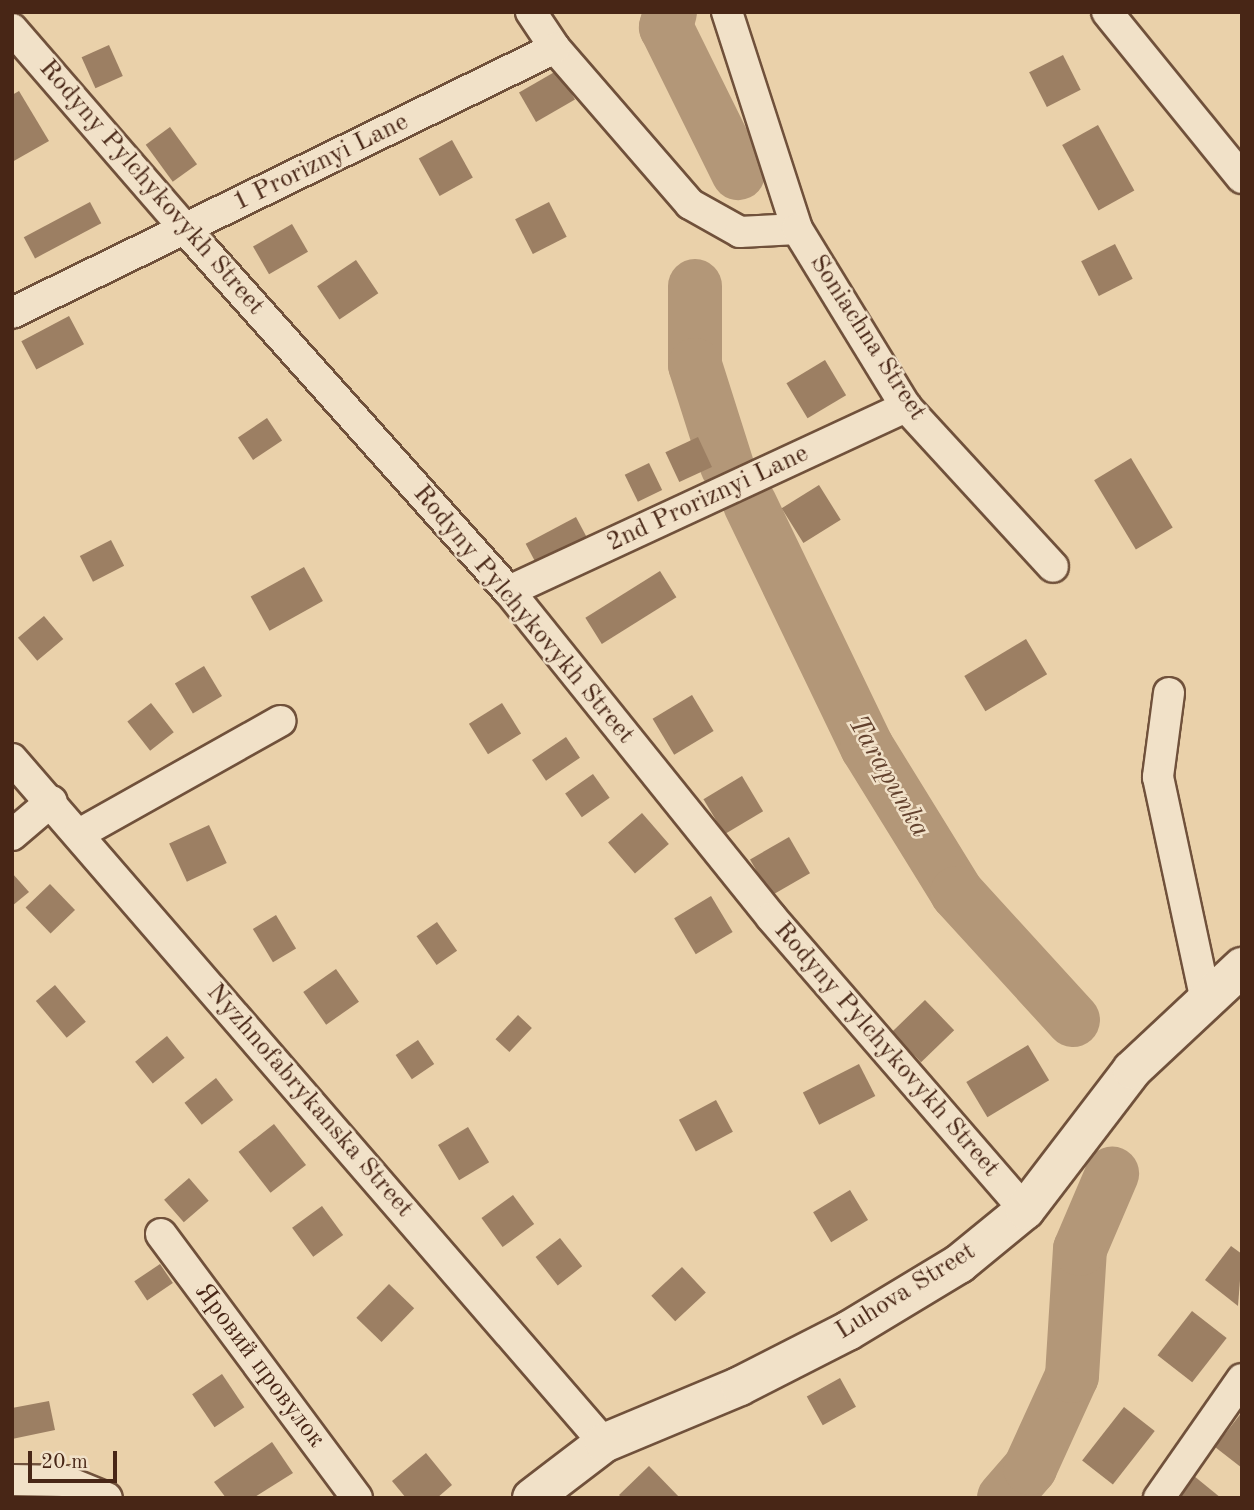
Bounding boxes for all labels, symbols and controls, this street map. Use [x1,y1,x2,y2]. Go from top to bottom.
street label: Rodyny Pylchykovykh Street [31,54,271,322]
street label: 1 Proriznyi Lane [228,107,414,219]
street label: Soniachna Street [802,249,932,427]
street label: 2nd Proriznyi Lane [602,439,814,559]
street label: Rodyny Pylchykovykh Street [405,479,641,751]
water label: Tarapunka [840,710,936,844]
street label: Rodyny Pylchykovykh Street [766,916,1006,1184]
street label: Nyzhnofabrykanska Street [199,978,419,1224]
street label: Luhova Street [830,1237,982,1347]
street label: Яровий провулок [187,1278,331,1454]
scale bar [32,1436,121,1480]
text: 20 m [41,1452,88,1473]

